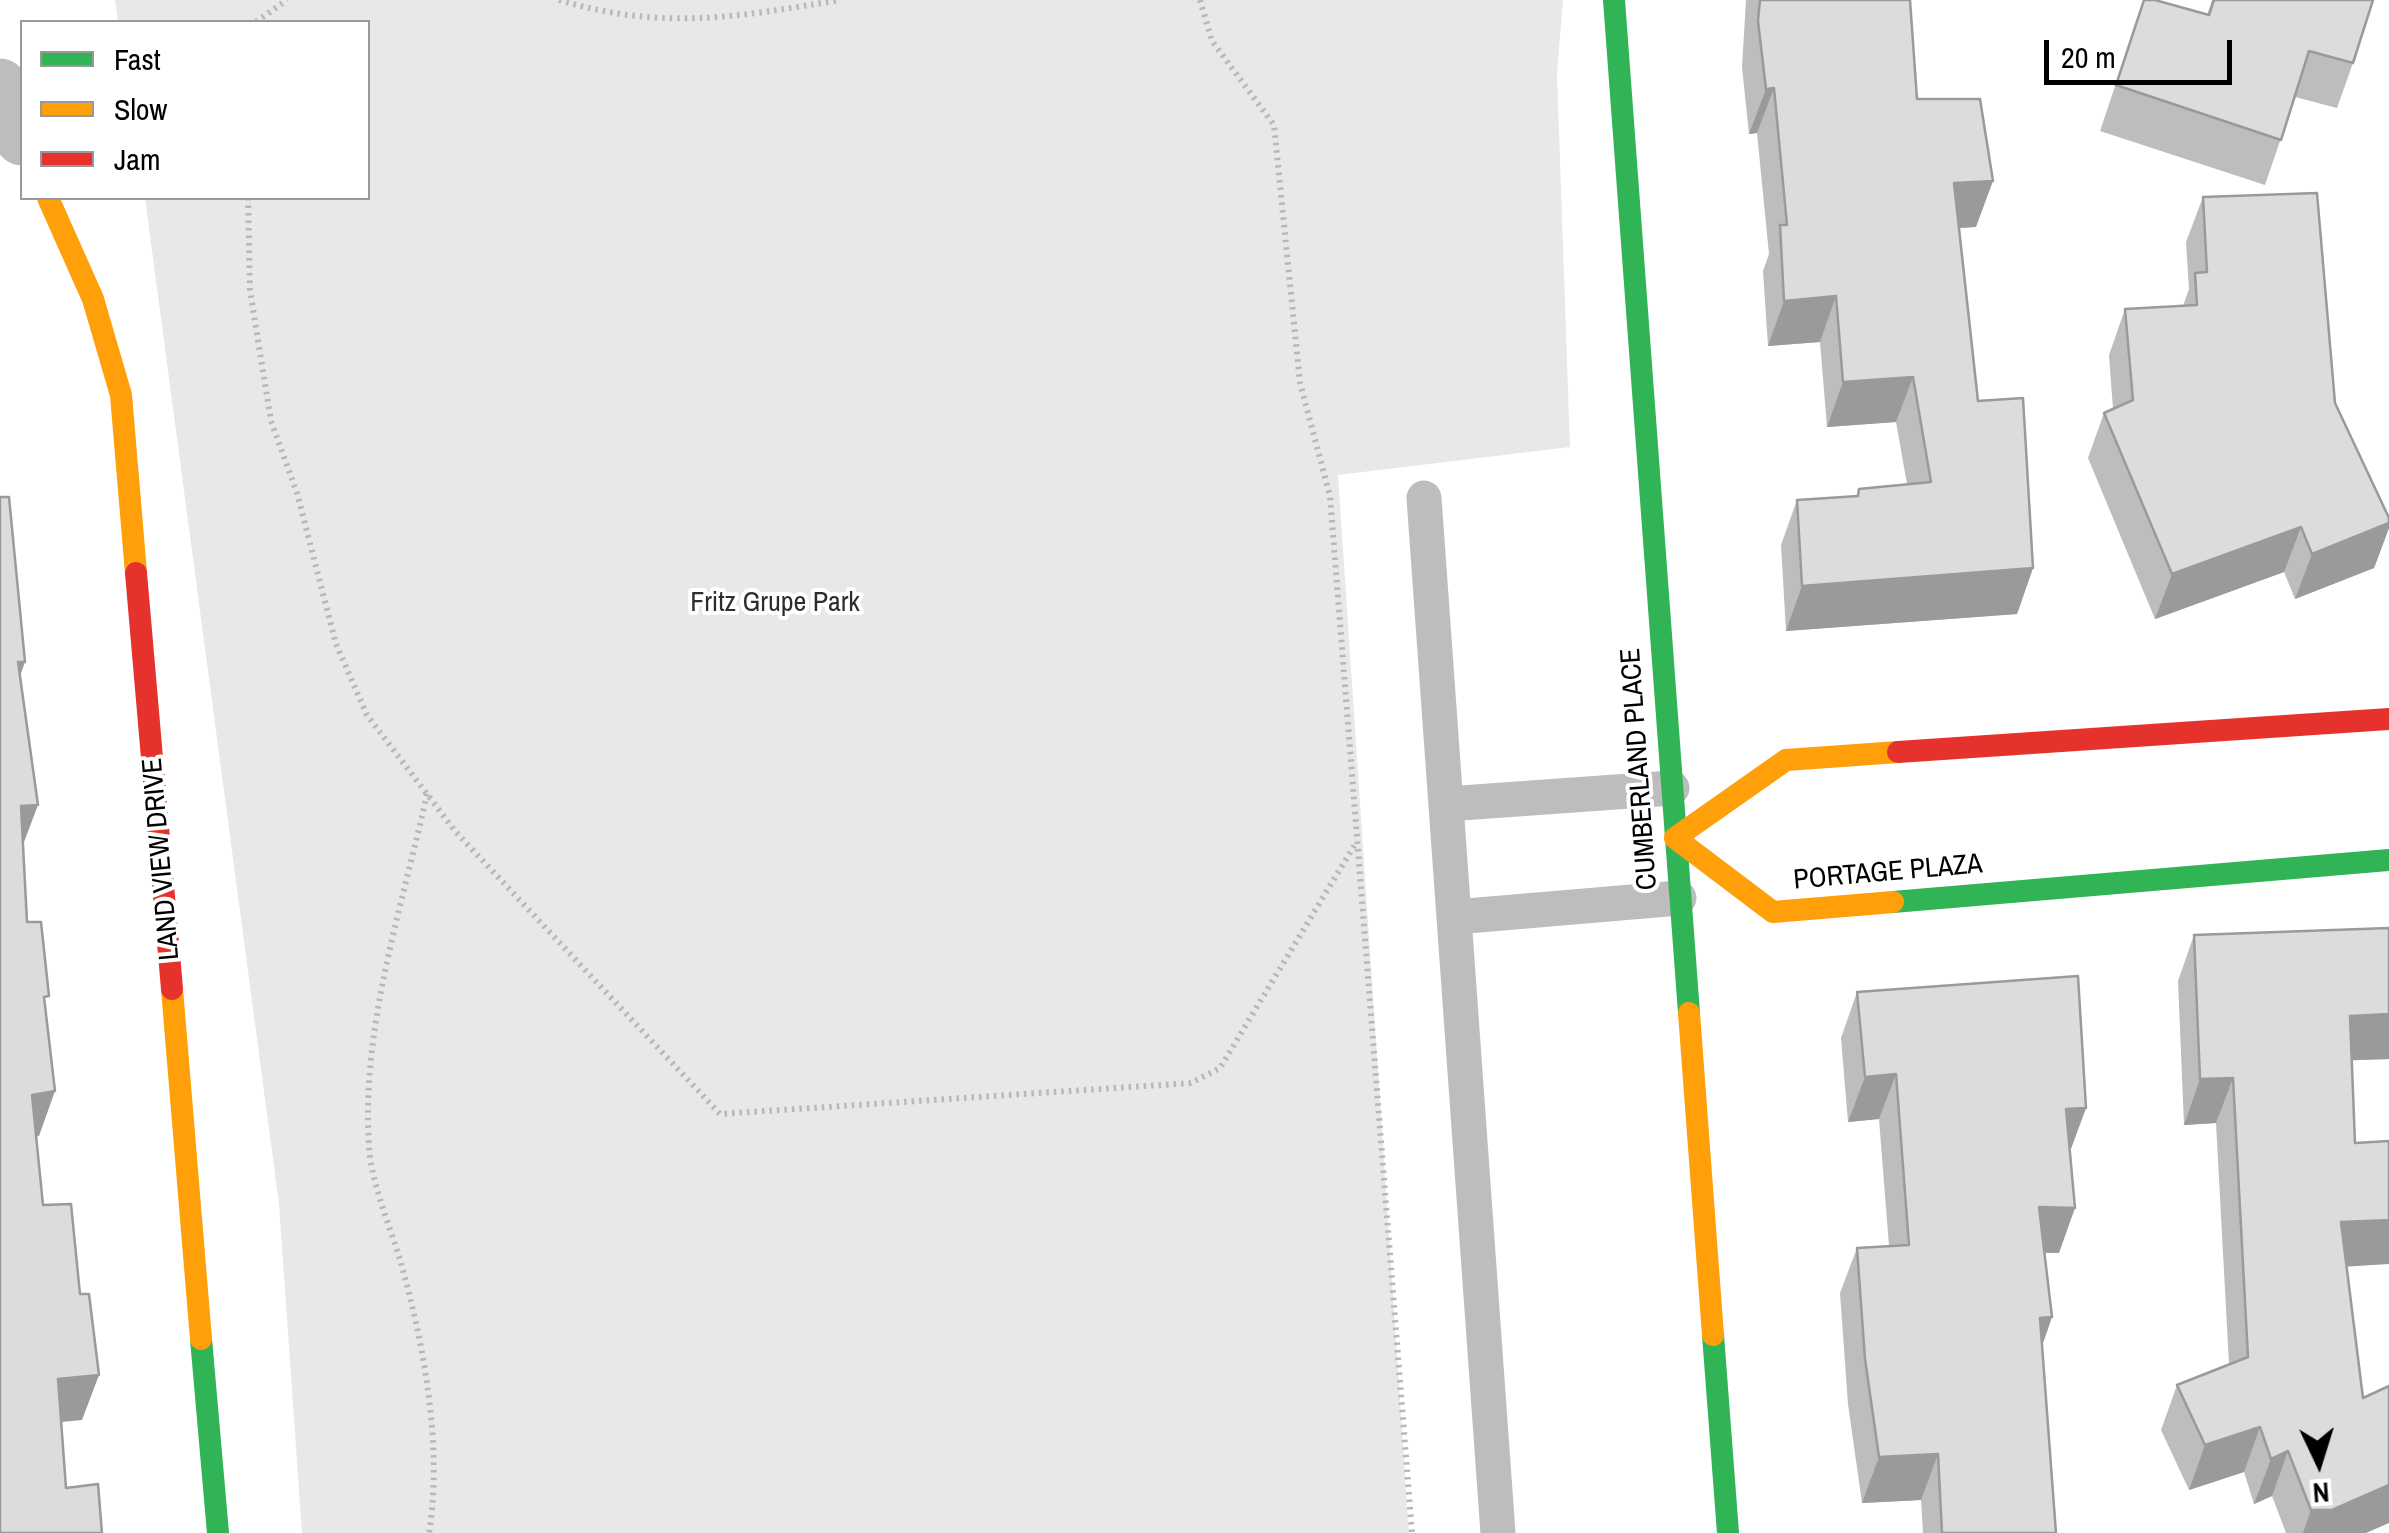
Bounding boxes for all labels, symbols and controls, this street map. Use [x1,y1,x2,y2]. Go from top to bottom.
legend [20,20,370,200]
scale bar [2049,20,2236,82]
text: 20 m [2061,37,2116,77]
text: Fast [114,39,161,79]
text: Slow [114,89,167,129]
text: Jam [114,139,160,179]
park label: Fritz Grupe Park [690,586,860,620]
street label: CUMBERLAND PLACE [1615,647,1665,891]
street label: LAND VIEW DRIVE [136,756,188,962]
street label: PORTAGE PLAZA [1792,848,1984,898]
north arrow [2269,1413,2369,1513]
text: N [2312,1473,2331,1512]

